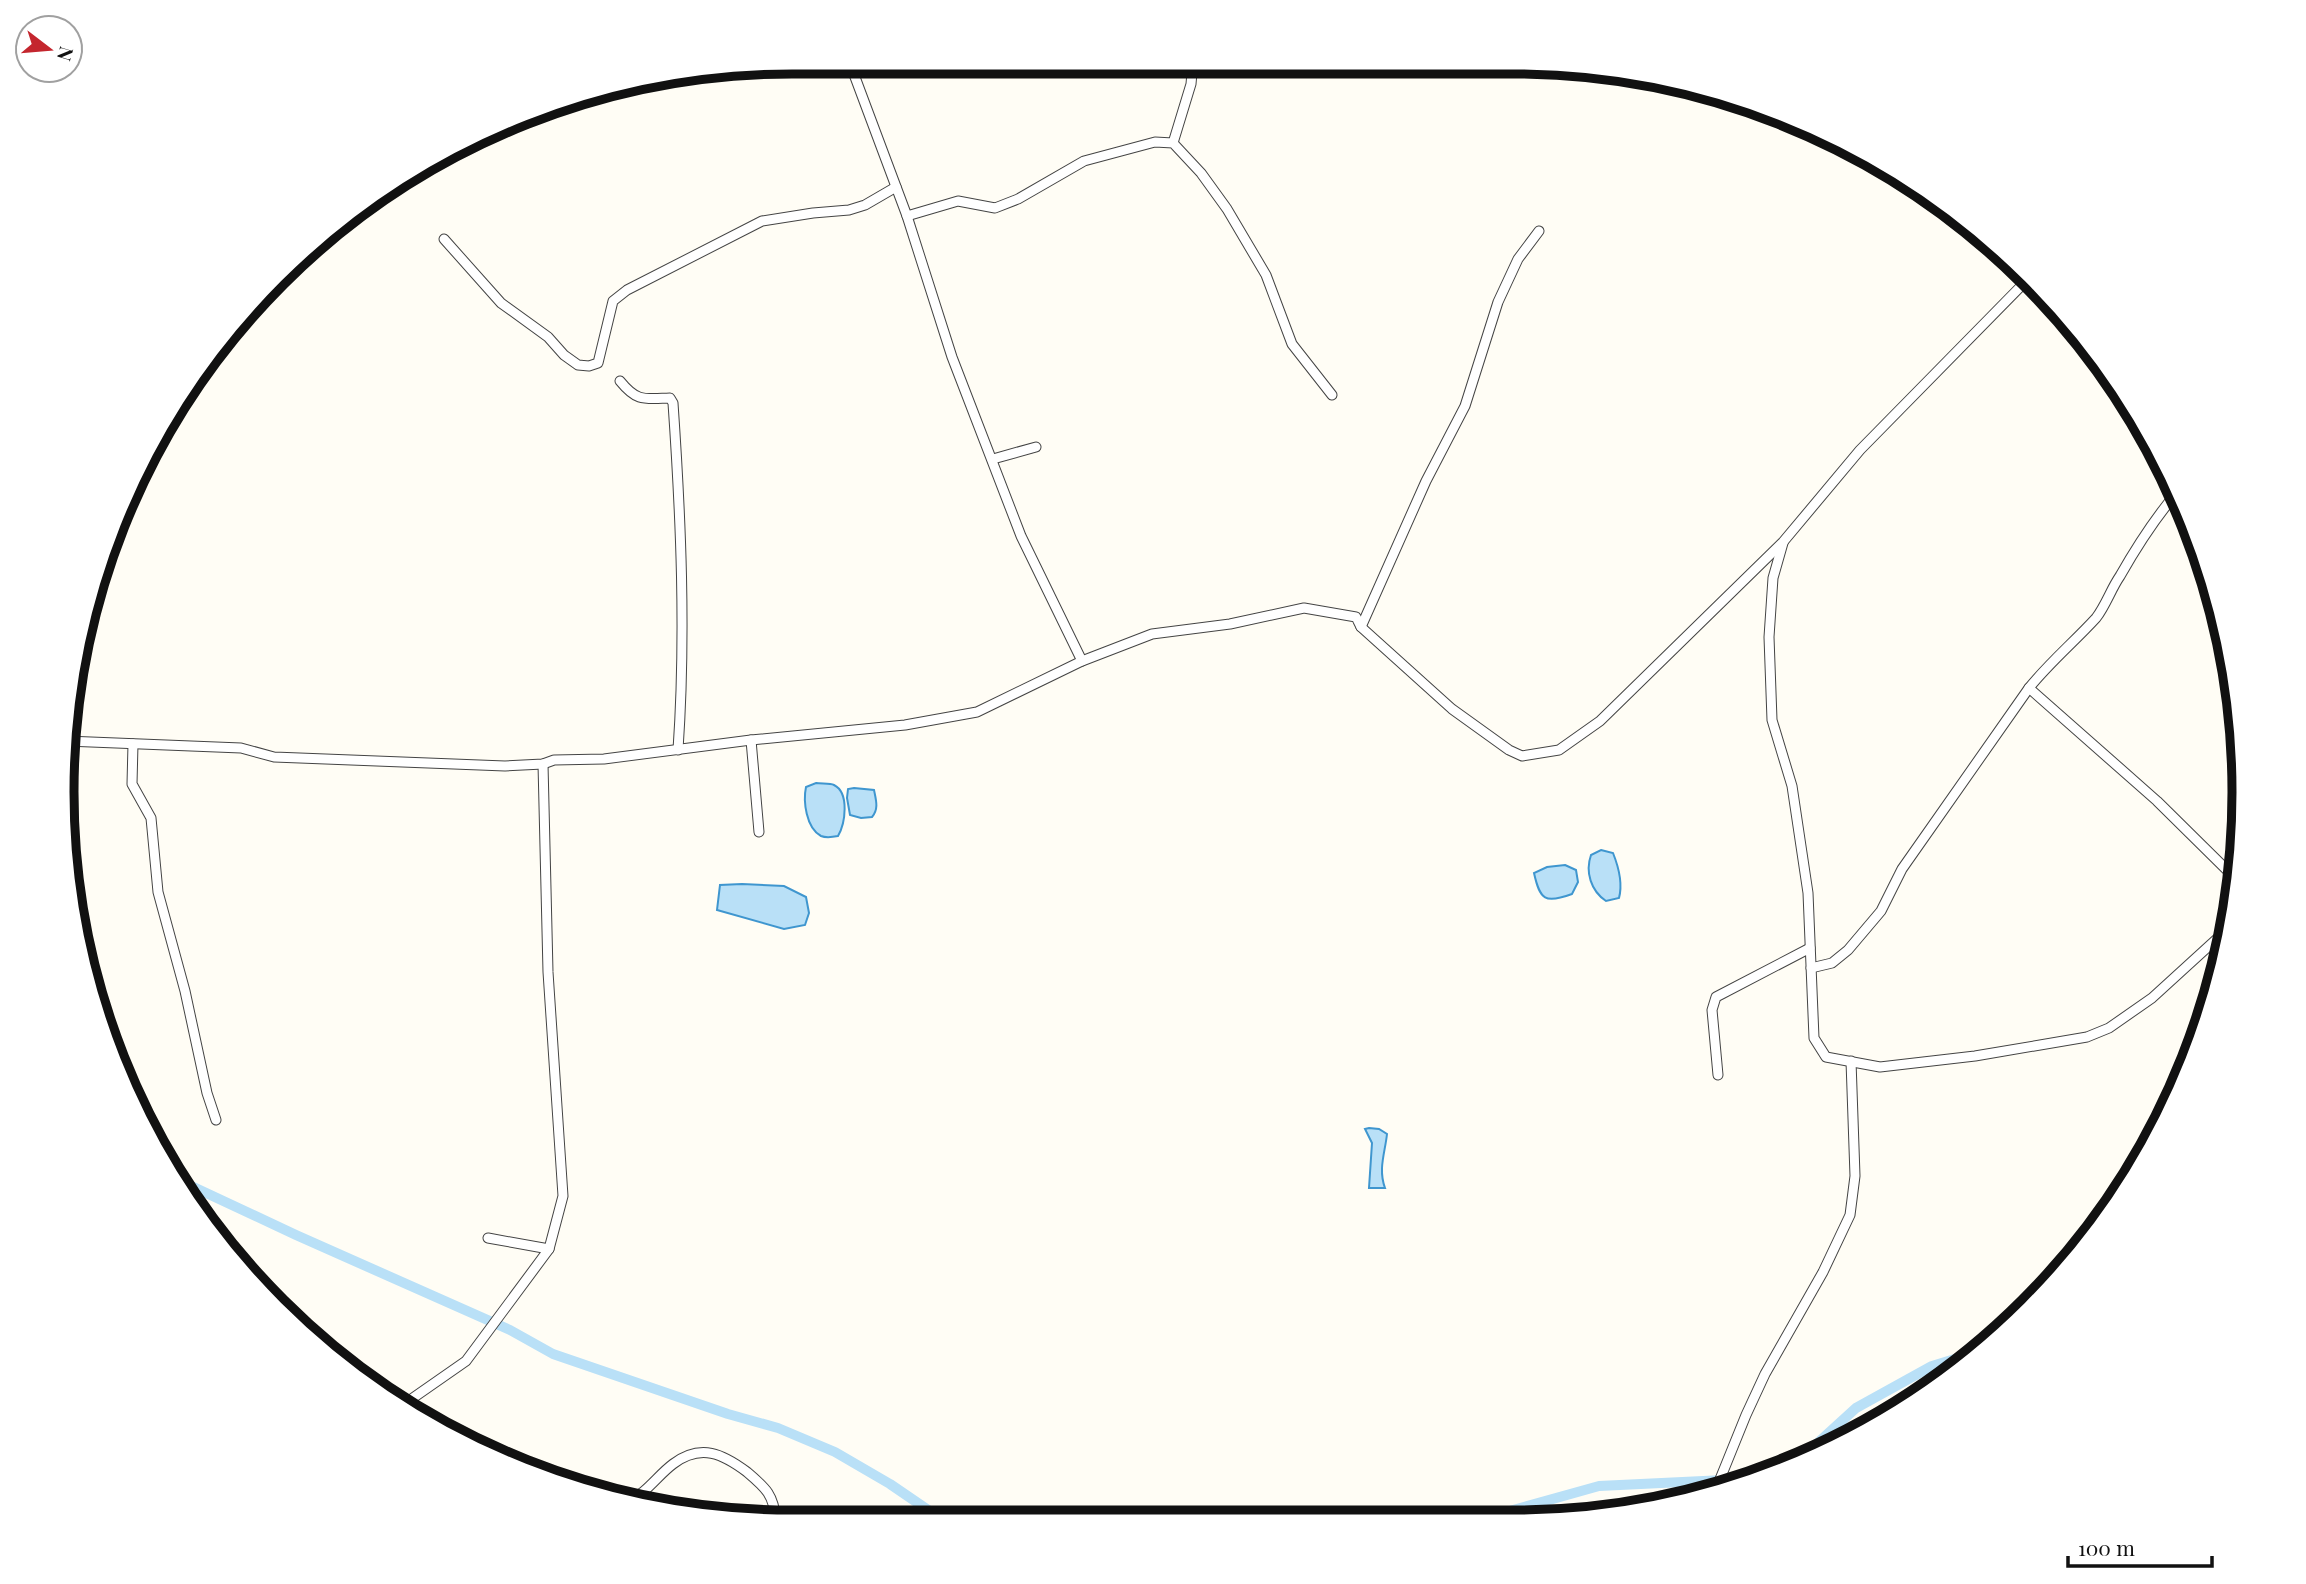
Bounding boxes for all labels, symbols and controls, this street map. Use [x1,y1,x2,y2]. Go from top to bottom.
north arrow [14,14,84,84]
text: N [52,44,81,64]
scale bar [2068,1524,2212,1568]
text: 100 m [2078,1533,2135,1561]

